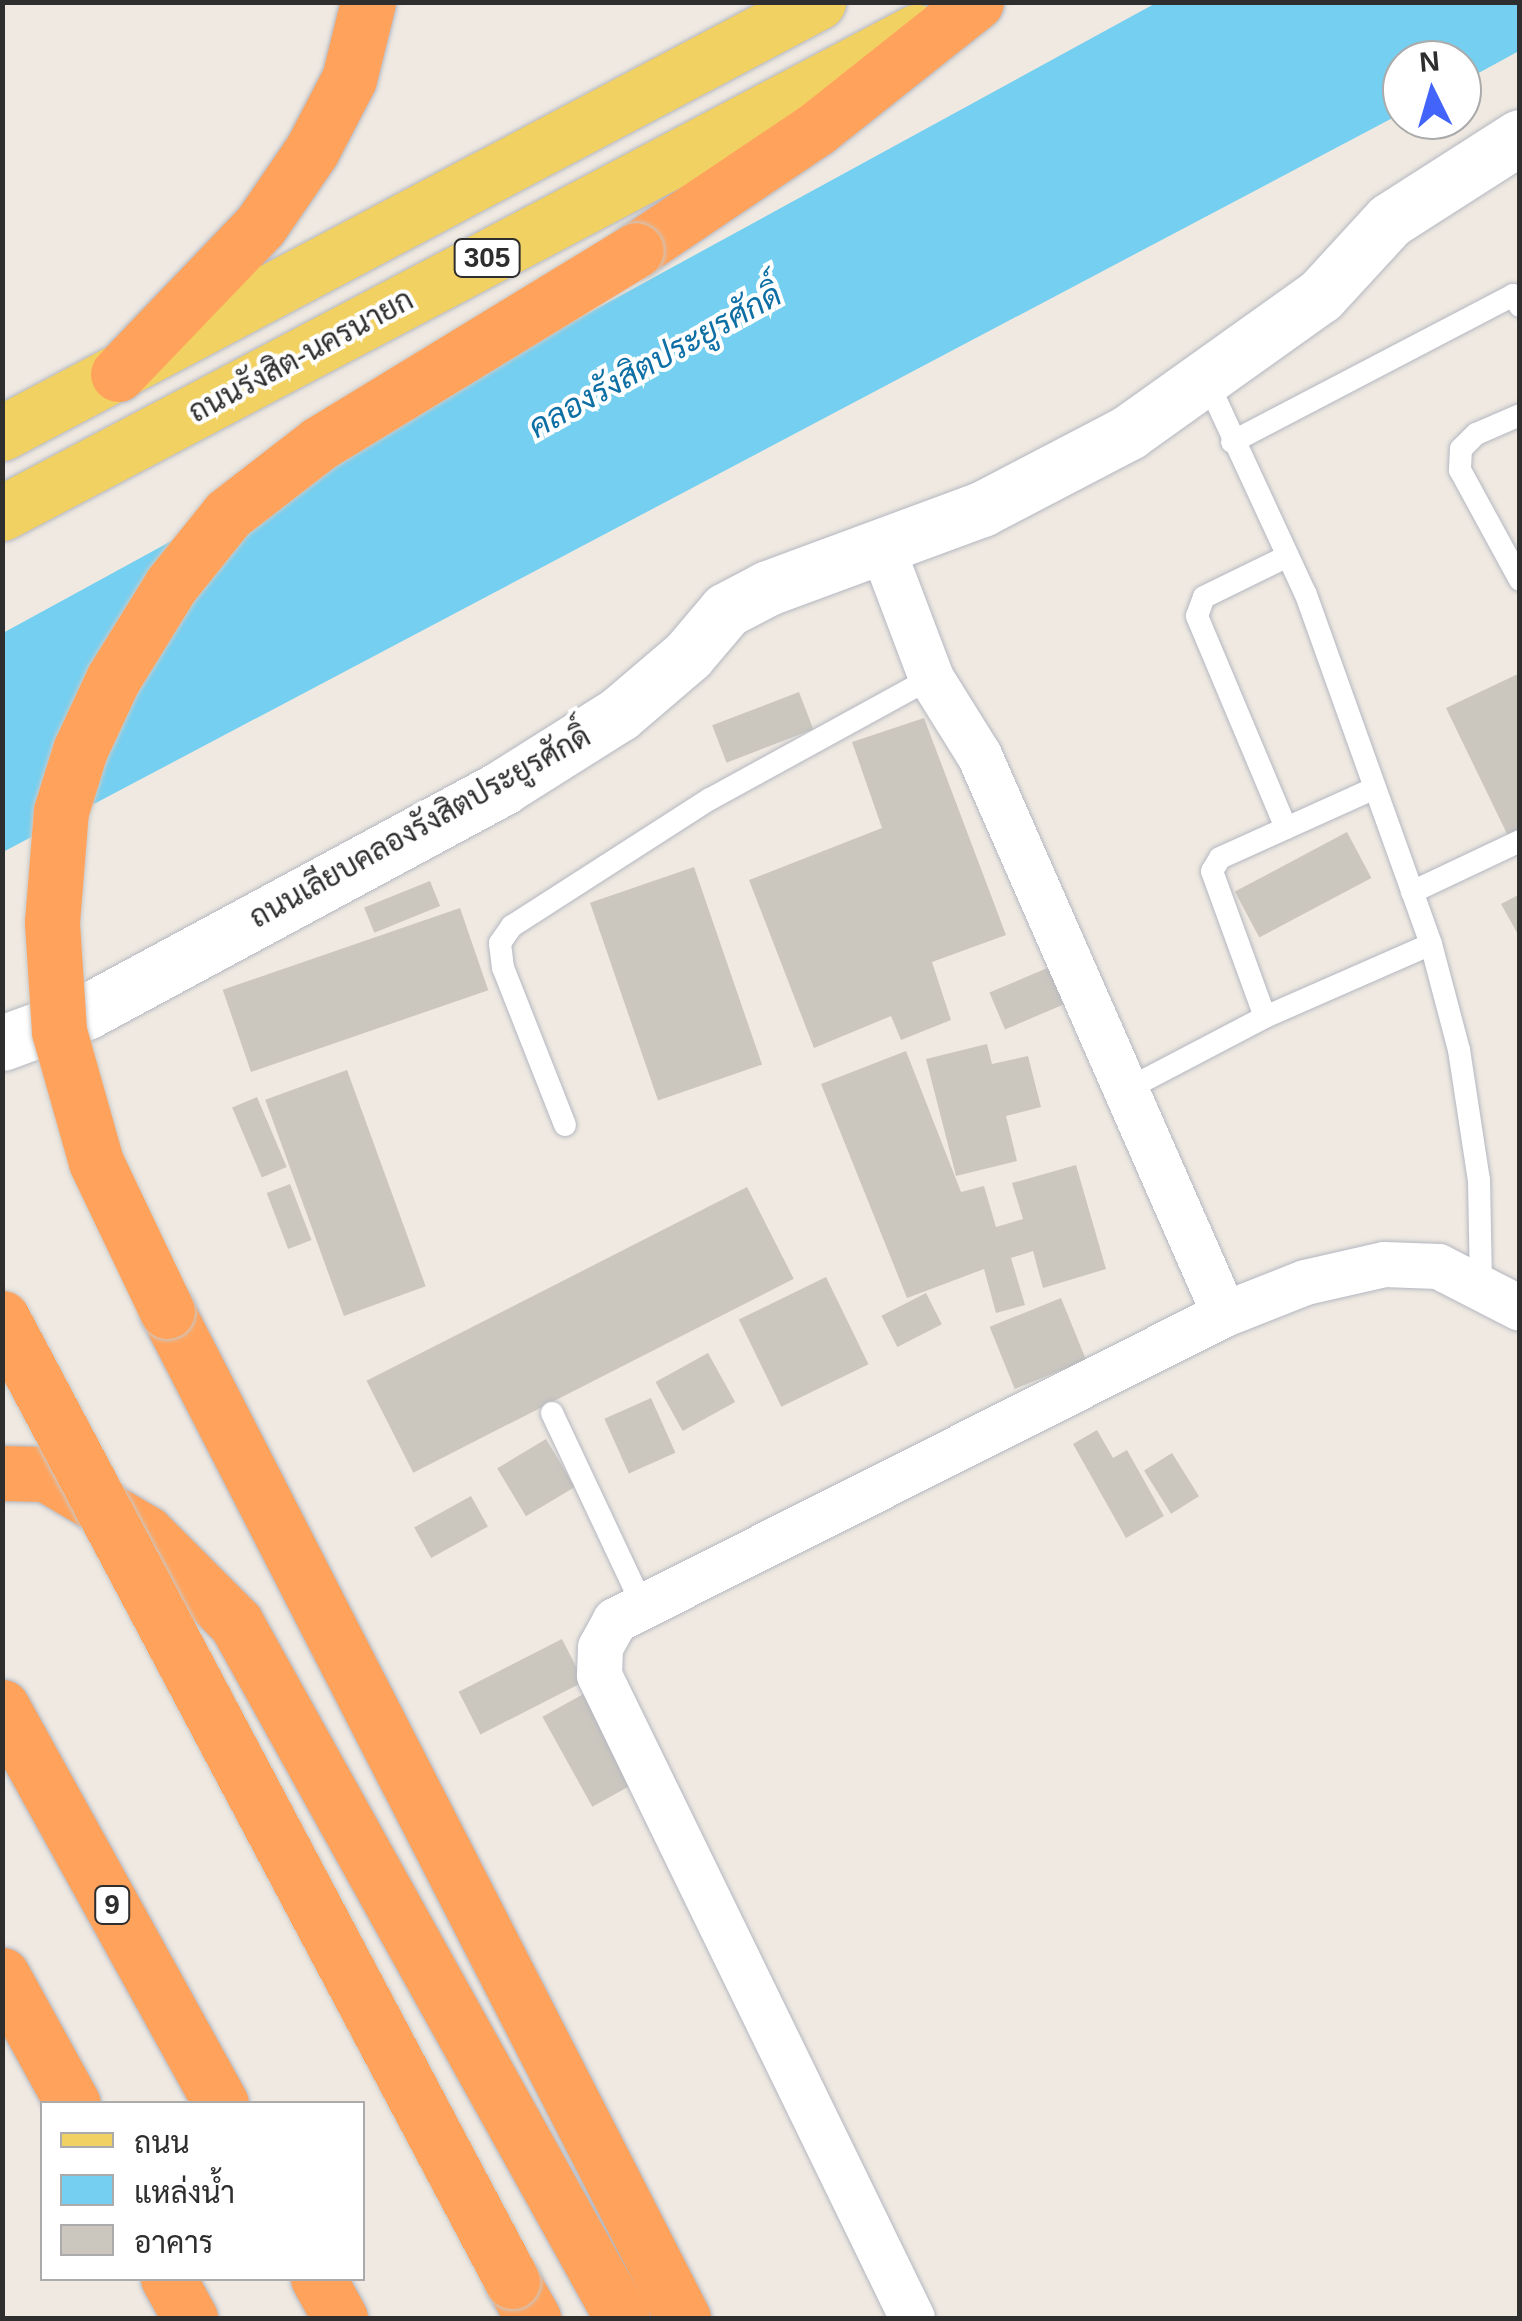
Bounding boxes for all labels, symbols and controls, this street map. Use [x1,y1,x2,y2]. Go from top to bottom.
north arrow [1382,40,1482,140]
text: N [1418,45,1441,78]
road number: 305 [452,235,522,281]
water label: คลองรังสิตประยูรศักดิ์ [522,276,788,446]
street label: ถนนรังสิต-นครนายก [183,282,419,430]
street label: ถนนเลียบคลองรังสิตประยูรศักดิ์ [243,718,597,936]
road number: 9 [92,1882,132,1928]
legend [40,2101,365,2281]
text: ถนน [134,2126,190,2159]
text: แหล่งน้ำ [134,2176,235,2209]
text: อาคาร [134,2226,213,2259]

